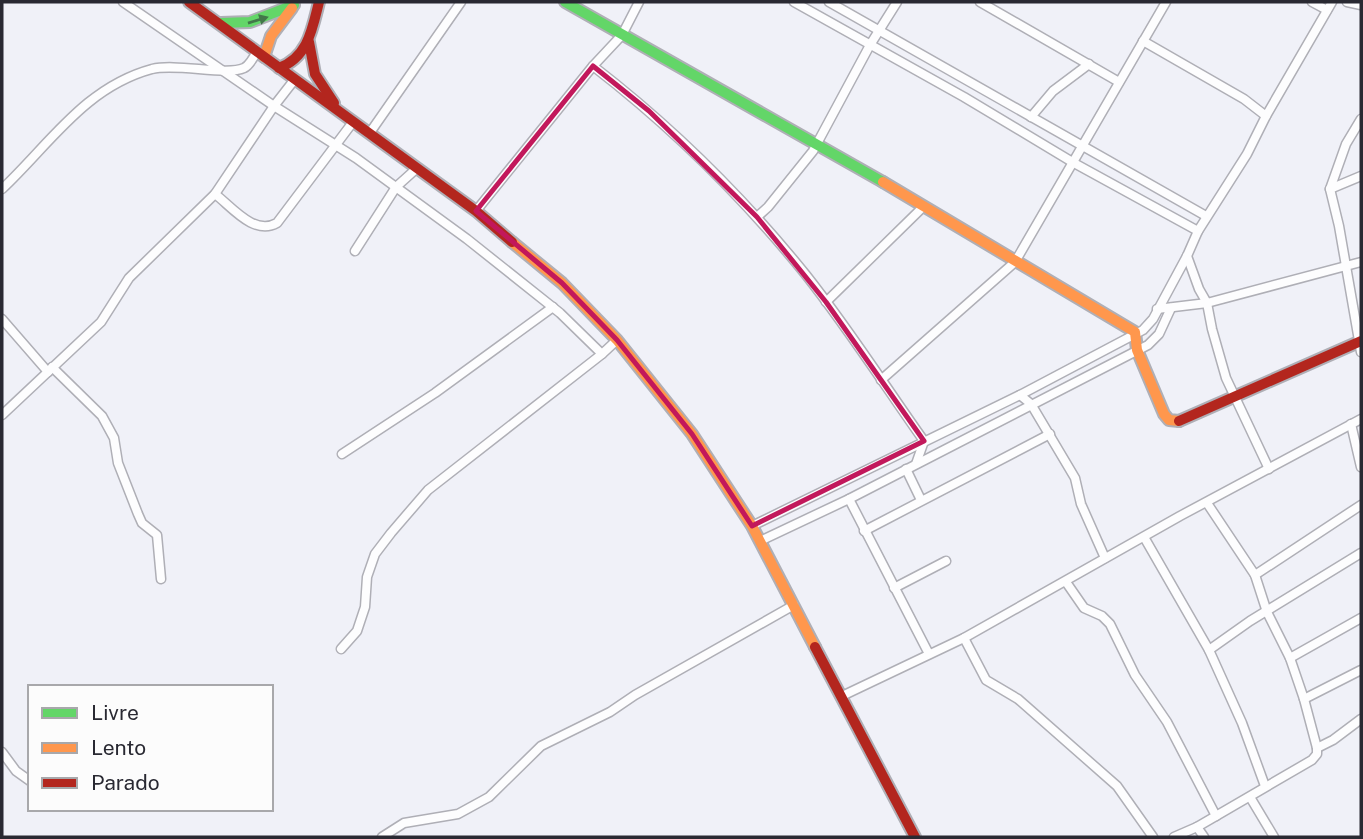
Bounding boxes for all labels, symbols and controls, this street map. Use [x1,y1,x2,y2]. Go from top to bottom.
one-way arrow [247,15,268,25]
legend [28,685,273,811]
text: Livre [91,700,139,725]
text: Lento [91,735,146,760]
text: Parado [91,770,160,795]

